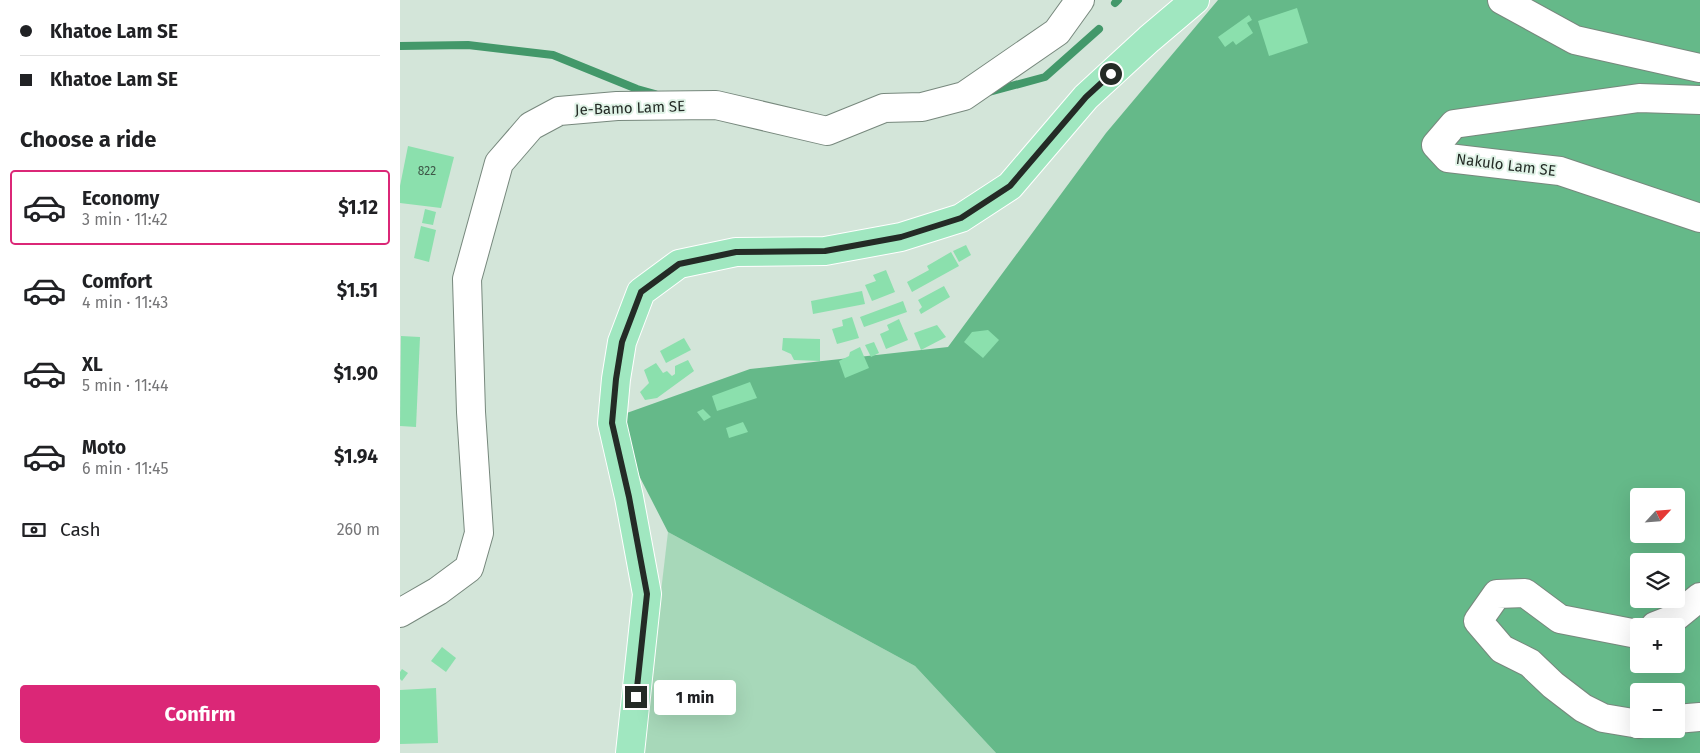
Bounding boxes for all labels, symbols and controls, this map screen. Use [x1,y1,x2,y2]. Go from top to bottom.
text: Khatoe Lam SE [50,20,178,43]
route start [1100,63,1122,85]
text: Khatoe Lam SE [50,68,178,91]
street label: Je-Bamo Lam SE [575,97,685,119]
text: Choose a ride [20,126,156,153]
street label: Nakulo Lam SE [1455,150,1557,180]
house number: 822 [418,164,436,178]
icon: car [22,185,67,230]
text: Economy [82,187,159,210]
text: $1.12 [338,196,378,219]
text: 3 min · 11:42 [82,210,168,229]
icon: car [22,268,67,313]
text: Comfort [82,270,152,293]
text: $1.51 [337,279,378,302]
text: 4 min · 11:43 [82,293,168,312]
icon: car [22,351,67,396]
text: XL [82,353,103,376]
text: $1.90 [334,362,378,385]
text: 5 min · 11:44 [82,376,169,395]
icon: car [22,434,67,479]
text: Moto [82,436,126,459]
text: $1.94 [334,445,378,468]
text: 6 min · 11:45 [82,459,168,478]
north arrow [1630,488,1685,542]
map controls [1630,488,1685,738]
icon: cash [20,516,48,544]
text: Cash [60,518,101,541]
text: 260 m [337,520,380,539]
button: layers [1630,553,1685,608]
button: + [1630,618,1685,673]
callout: 1 min [654,680,736,714]
button: − [1630,683,1685,738]
button: Confirm [20,685,380,743]
route end [625,686,647,708]
text: 1 min [676,688,714,707]

